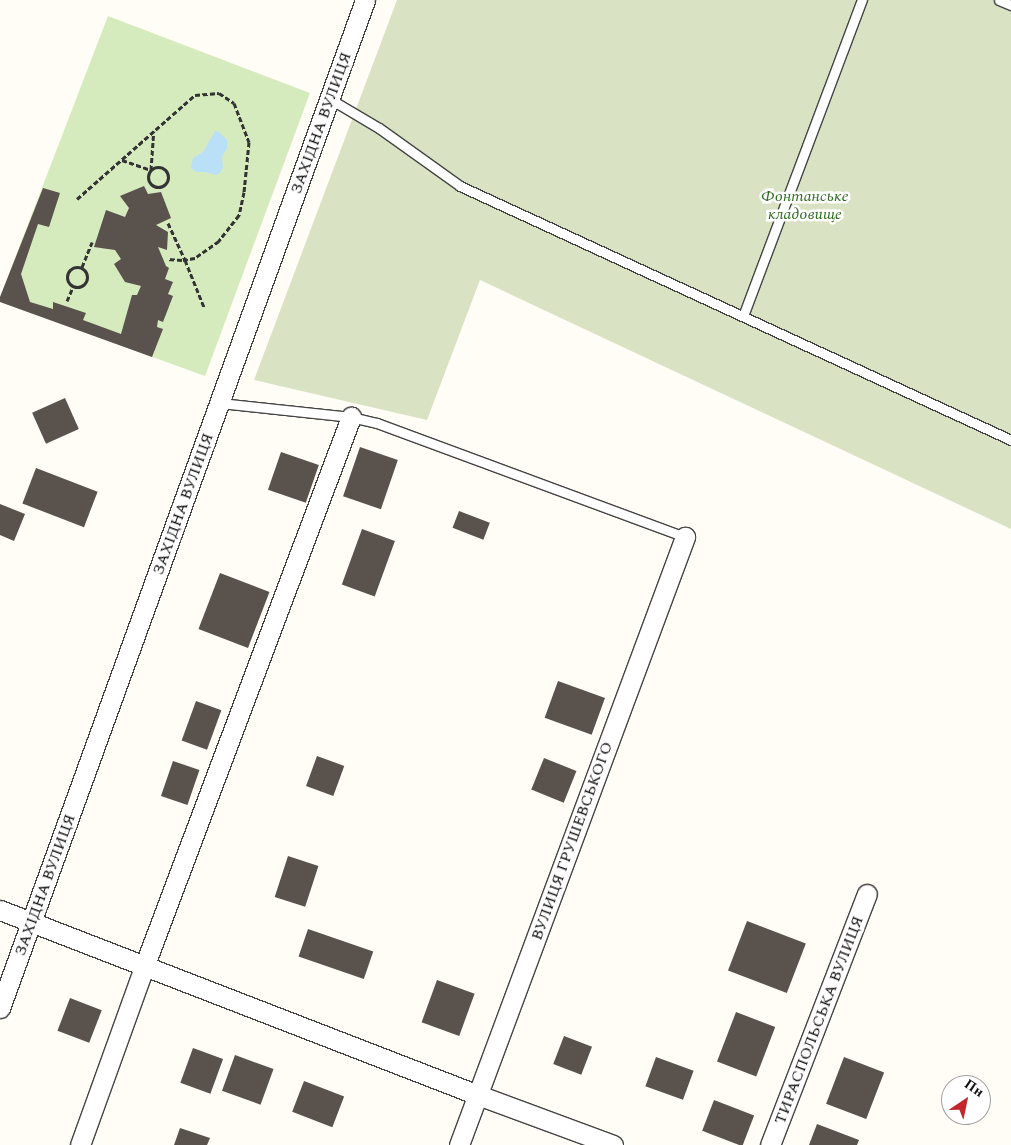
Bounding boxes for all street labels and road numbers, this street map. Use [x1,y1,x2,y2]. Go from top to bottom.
street label: ЗАХІДНА ВУЛИЦЯ [286,49,356,197]
street label: ЗАХІДНА ВУЛИЦЯ [148,430,218,578]
street label: ВУЛИЦЯ ГРУШЕВСЬКОГО [527,739,617,943]
street label: ЗАХІДНА ВУЛИЦЯ [10,811,80,959]
street label: ТИРАСПОЛЬСЬКА ВУЛИЦЯ [770,913,868,1127]

